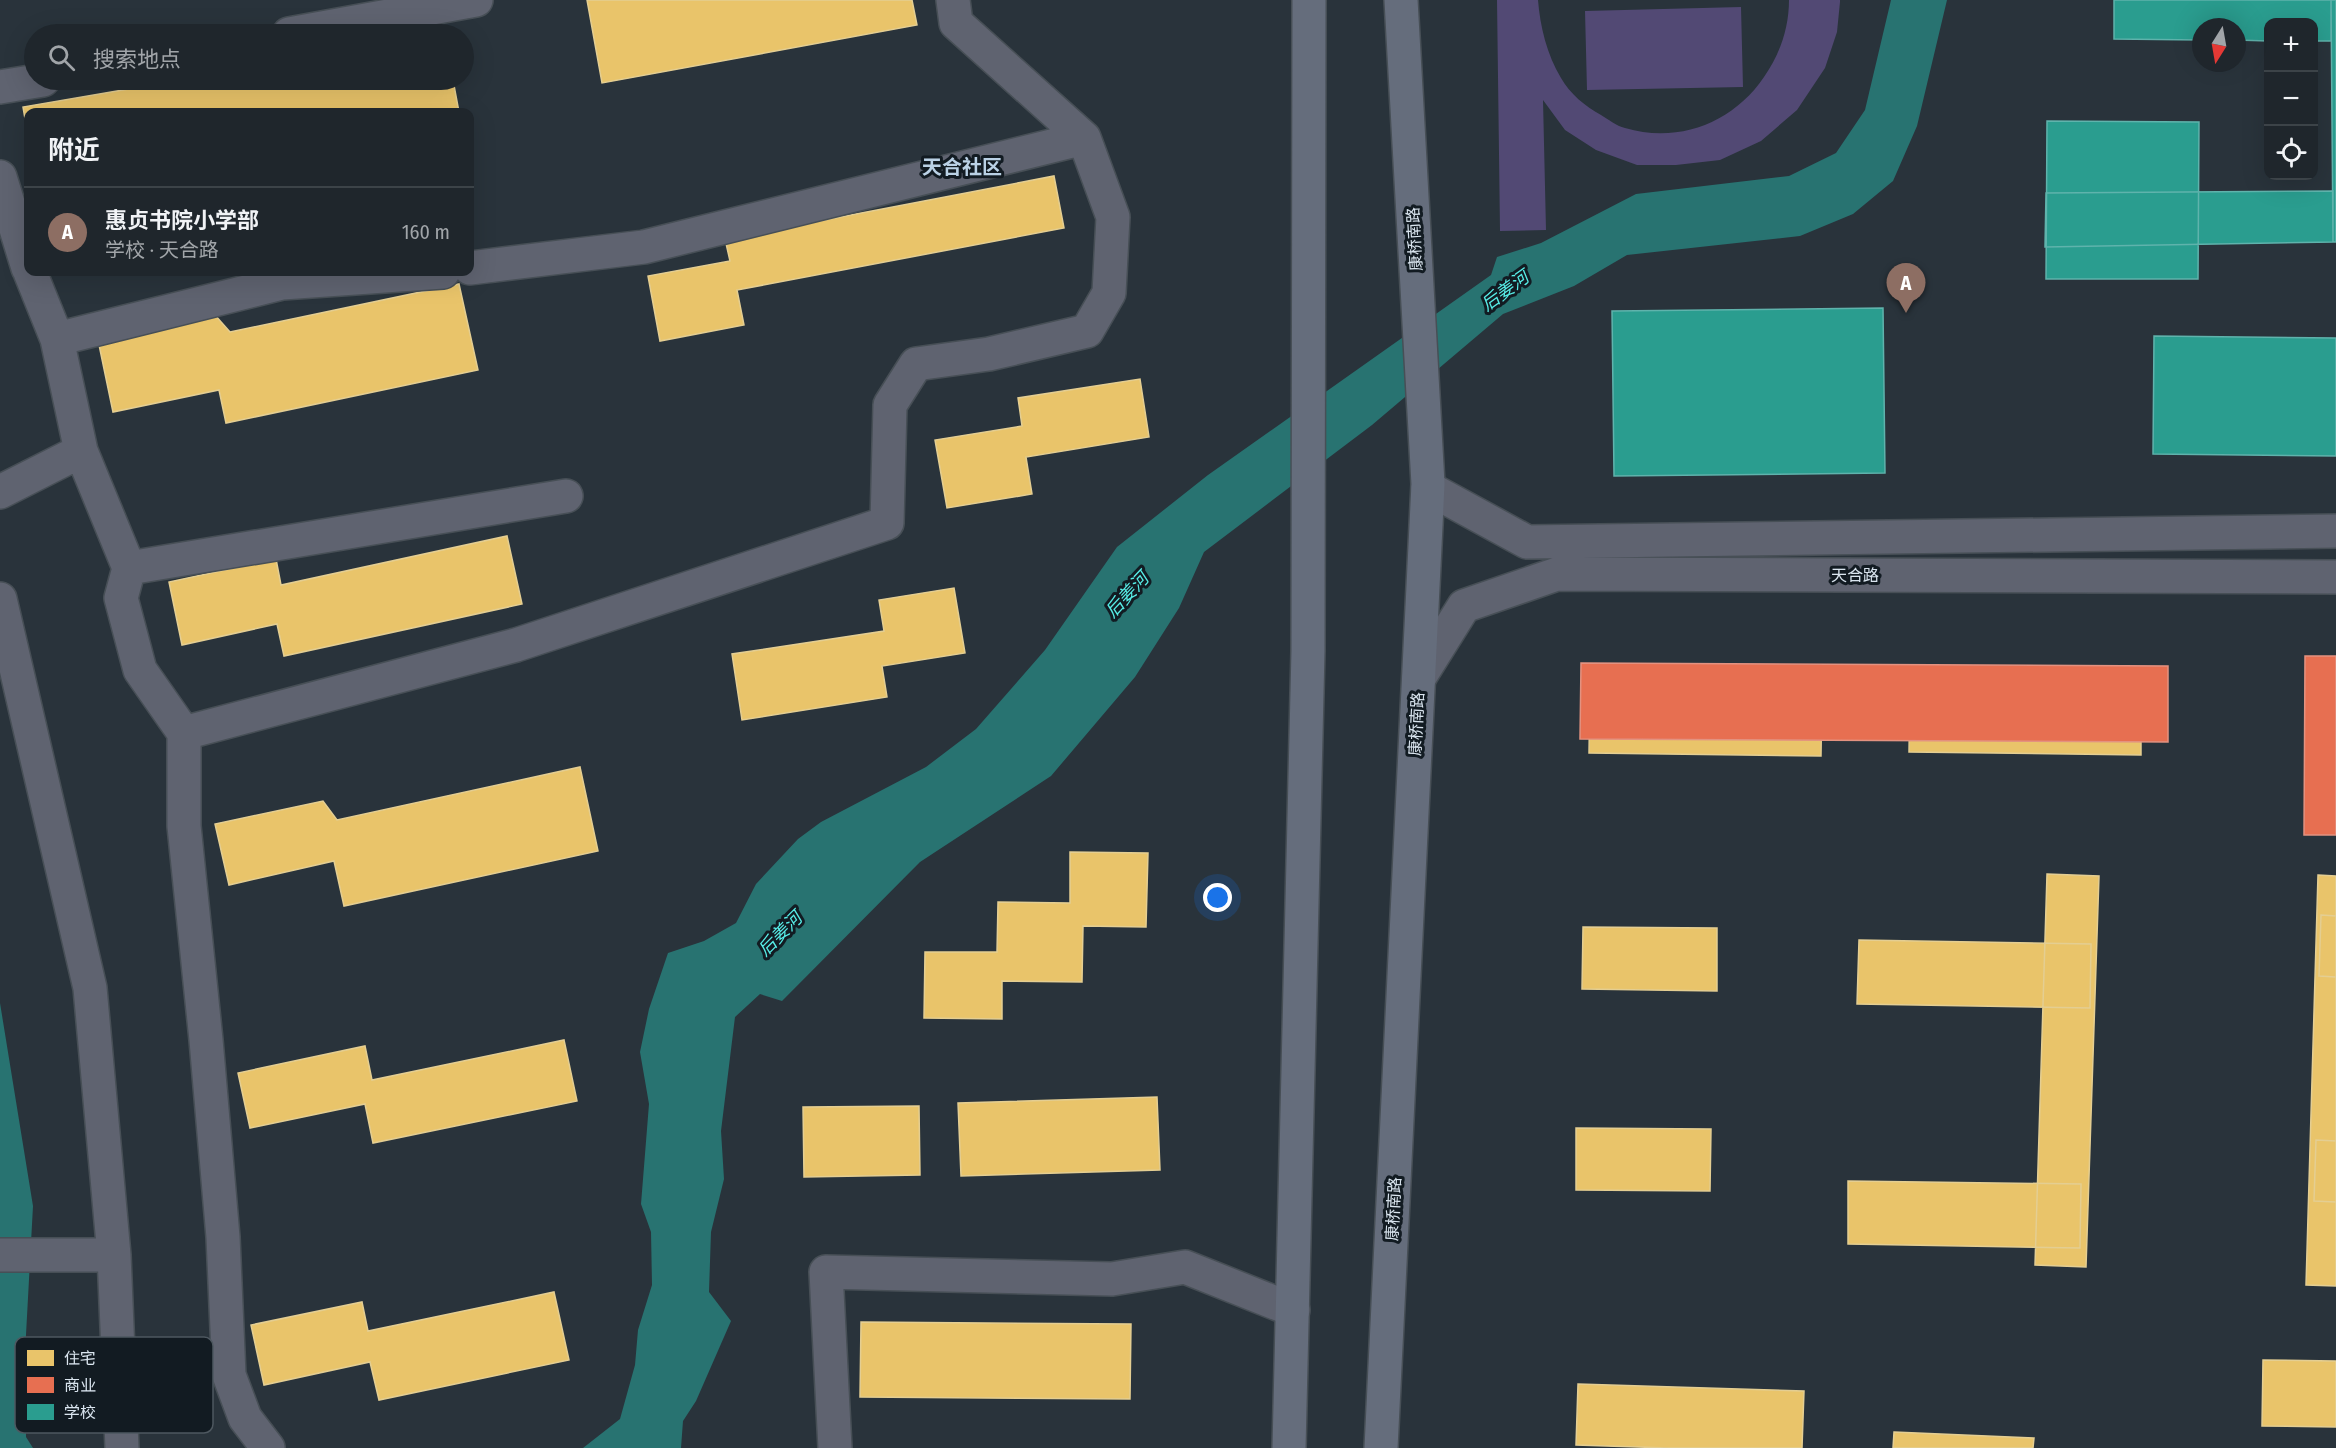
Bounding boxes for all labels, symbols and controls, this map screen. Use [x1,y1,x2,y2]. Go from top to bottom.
north arrow [2192,18,2246,72]
map controls [2264,18,2318,180]
button: + [2264,18,2318,72]
search box [24,24,474,90]
icon: search [45,41,78,74]
text: 搜索地点 [93,46,181,73]
button: − [2264,72,2318,126]
button: locate [2264,126,2318,180]
text: 附近 [48,135,100,166]
district label: 天合社区 [922,155,1002,179]
text: 惠贞书院小学部 [105,207,259,234]
street label: 康桥南路 [1403,207,1426,271]
text: A [62,220,73,244]
text: 160 m [402,220,450,244]
text: 学校 · 天合路 [105,238,219,262]
water label: 后姜河 [1477,264,1536,316]
pin: A [1886,264,1926,313]
water label: 后姜河 [1101,566,1156,622]
street label: 天合路 [1831,566,1879,585]
street label: 康桥南路 [1405,692,1428,756]
your location [1203,883,1232,912]
water label: 后姜河 [753,905,809,961]
street label: 康桥南路 [1382,1177,1405,1241]
legend [15,1337,213,1433]
text: 住宅 [64,1349,96,1368]
text: 商业 [64,1376,96,1395]
text: 学校 [64,1403,96,1422]

